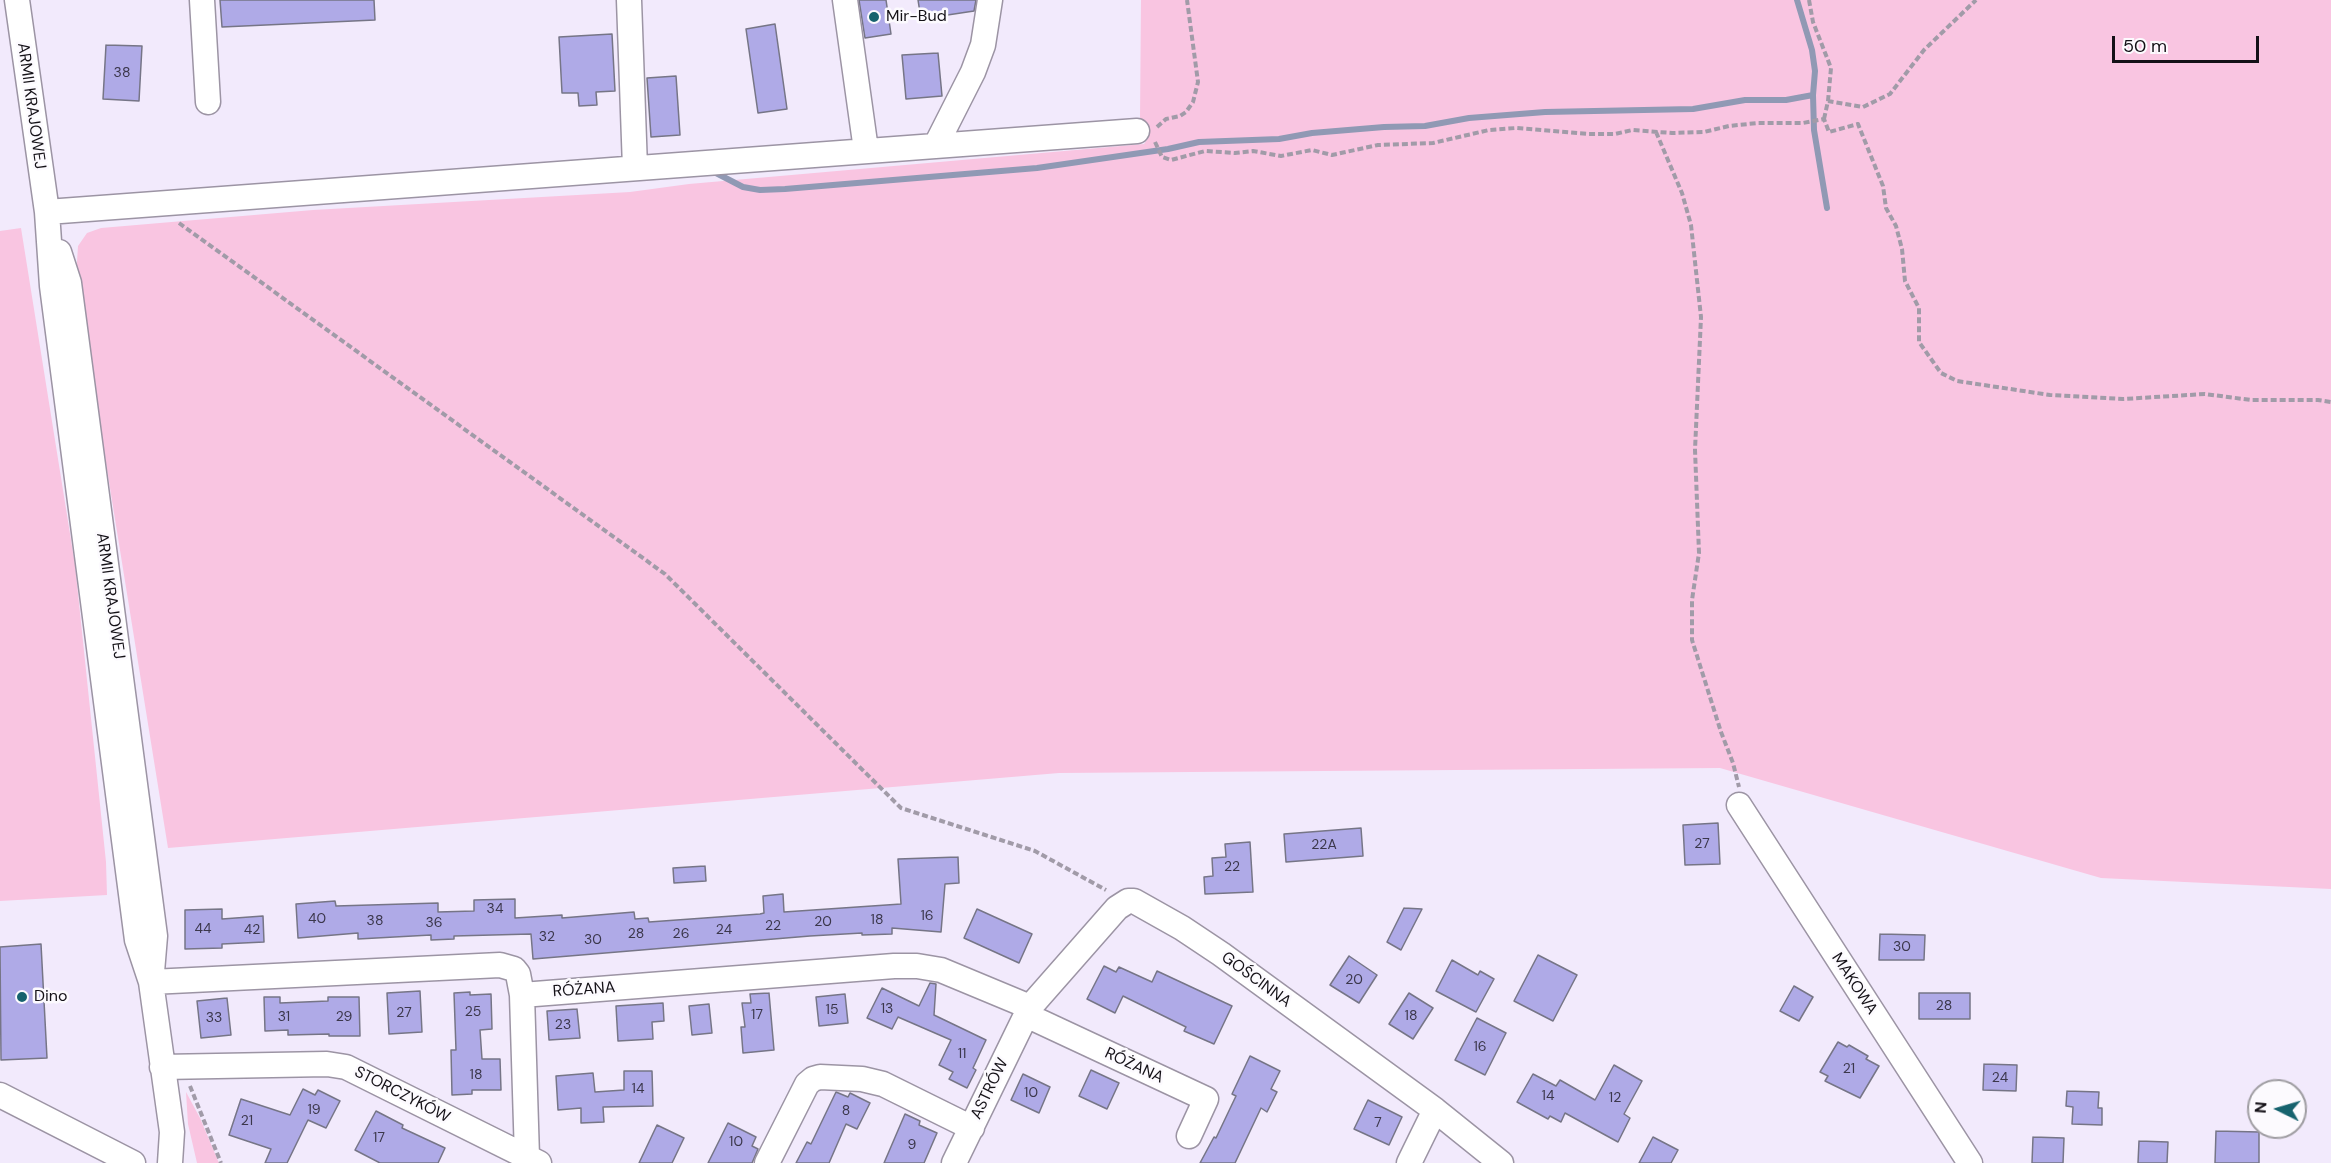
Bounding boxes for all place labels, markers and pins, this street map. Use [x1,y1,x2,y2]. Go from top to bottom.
place label: Mir-Bud [886,7,947,27]
marker: Mir-Bud [867,10,881,24]
place label: Dino [34,987,68,1007]
marker: Dino [15,990,29,1004]

